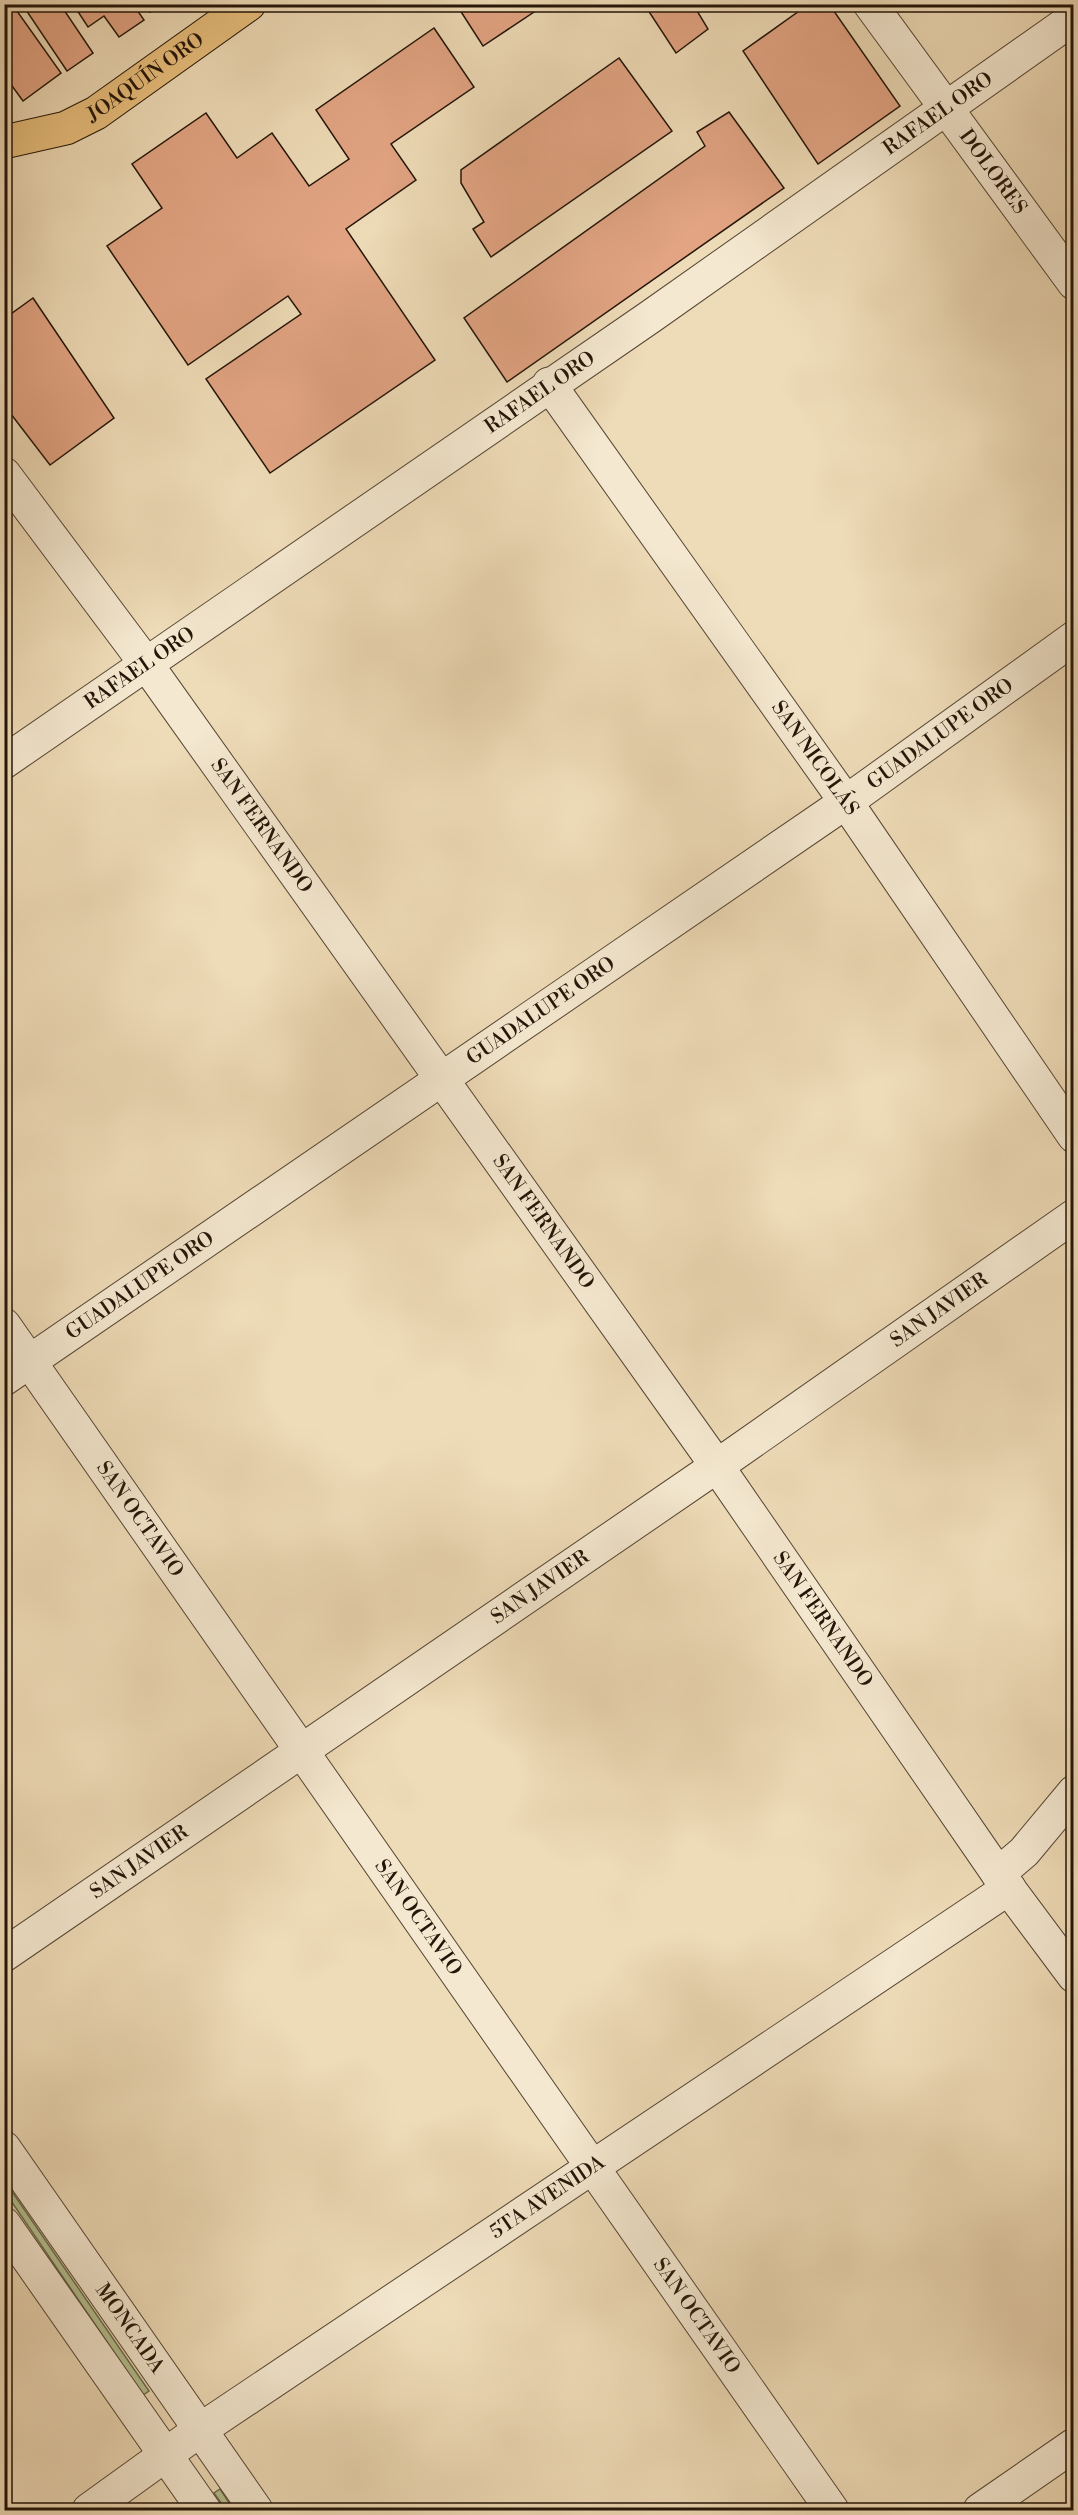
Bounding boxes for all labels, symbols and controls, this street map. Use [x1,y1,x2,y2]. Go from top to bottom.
street label: JOAQUÍN ORO [82,27,209,128]
street label: RAFAEL ORO [878,67,998,161]
street label: DOLORES [953,124,1032,219]
street label: RAFAEL ORO [480,346,600,439]
street label: RAFAEL ORO [80,622,200,715]
street label: GUADALUPE ORO [862,673,1019,795]
street label: SAN NICOLÁS [766,696,864,820]
street label: SAN FERNANDO [205,754,318,898]
street label: GUADALUPE ORO [462,951,620,1071]
street label: SAN FERNANDO [487,1150,600,1294]
street label: GUADALUPE ORO [61,1226,219,1345]
street label: SAN JAVIER [886,1267,994,1353]
street label: SAN OCTAVIO [91,1456,189,1582]
street label: SAN JAVIER [486,1544,595,1630]
street label: SAN FERNANDO [767,1547,878,1692]
street label: SAN JAVIER [85,1819,194,1905]
street label: SAN OCTAVIO [369,1855,467,1981]
street label: 5TA AVENIDA [485,2149,611,2245]
street label: SAN OCTAVIO [647,2253,746,2379]
street label: MONCADA [90,2279,170,2379]

